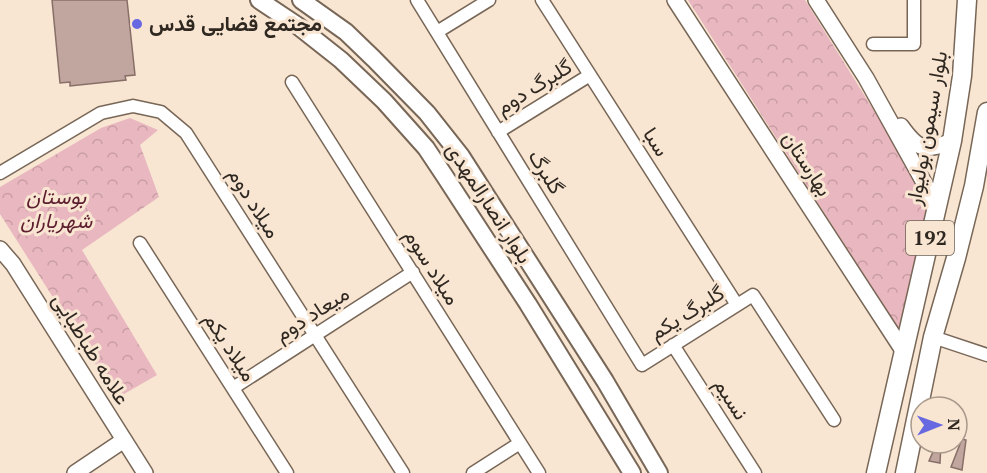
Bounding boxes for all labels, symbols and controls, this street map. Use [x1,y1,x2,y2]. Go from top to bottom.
place label: مجتمع قضایی قدس [149,9,322,38]
marker: مجتمع قضایی قدس [130,17,144,31]
street label: بلوار سیمون بولیوار [899,49,953,208]
street label: گلبرگ دوم [490,52,577,121]
street label: سبا [637,122,677,161]
street label: بهارستان [776,126,839,201]
street label: بلوار انصارالمهدی [440,137,539,268]
street label: گلبرگ [522,144,571,199]
street label: میلاد دوم [221,162,288,244]
park label: بوستان شهریاران [20,182,92,234]
road number: 192 [906,221,954,255]
street label: میلاد سوم [398,223,467,310]
street label: گلبرگ یکم [644,278,730,347]
street label: میعاد دوم [269,279,355,348]
street label: علامه طباطبایی [46,287,137,410]
street label: میلاد یکم [197,306,264,387]
street label: نسیم [707,372,756,425]
north arrow [909,395,969,455]
text: N [943,418,965,431]

